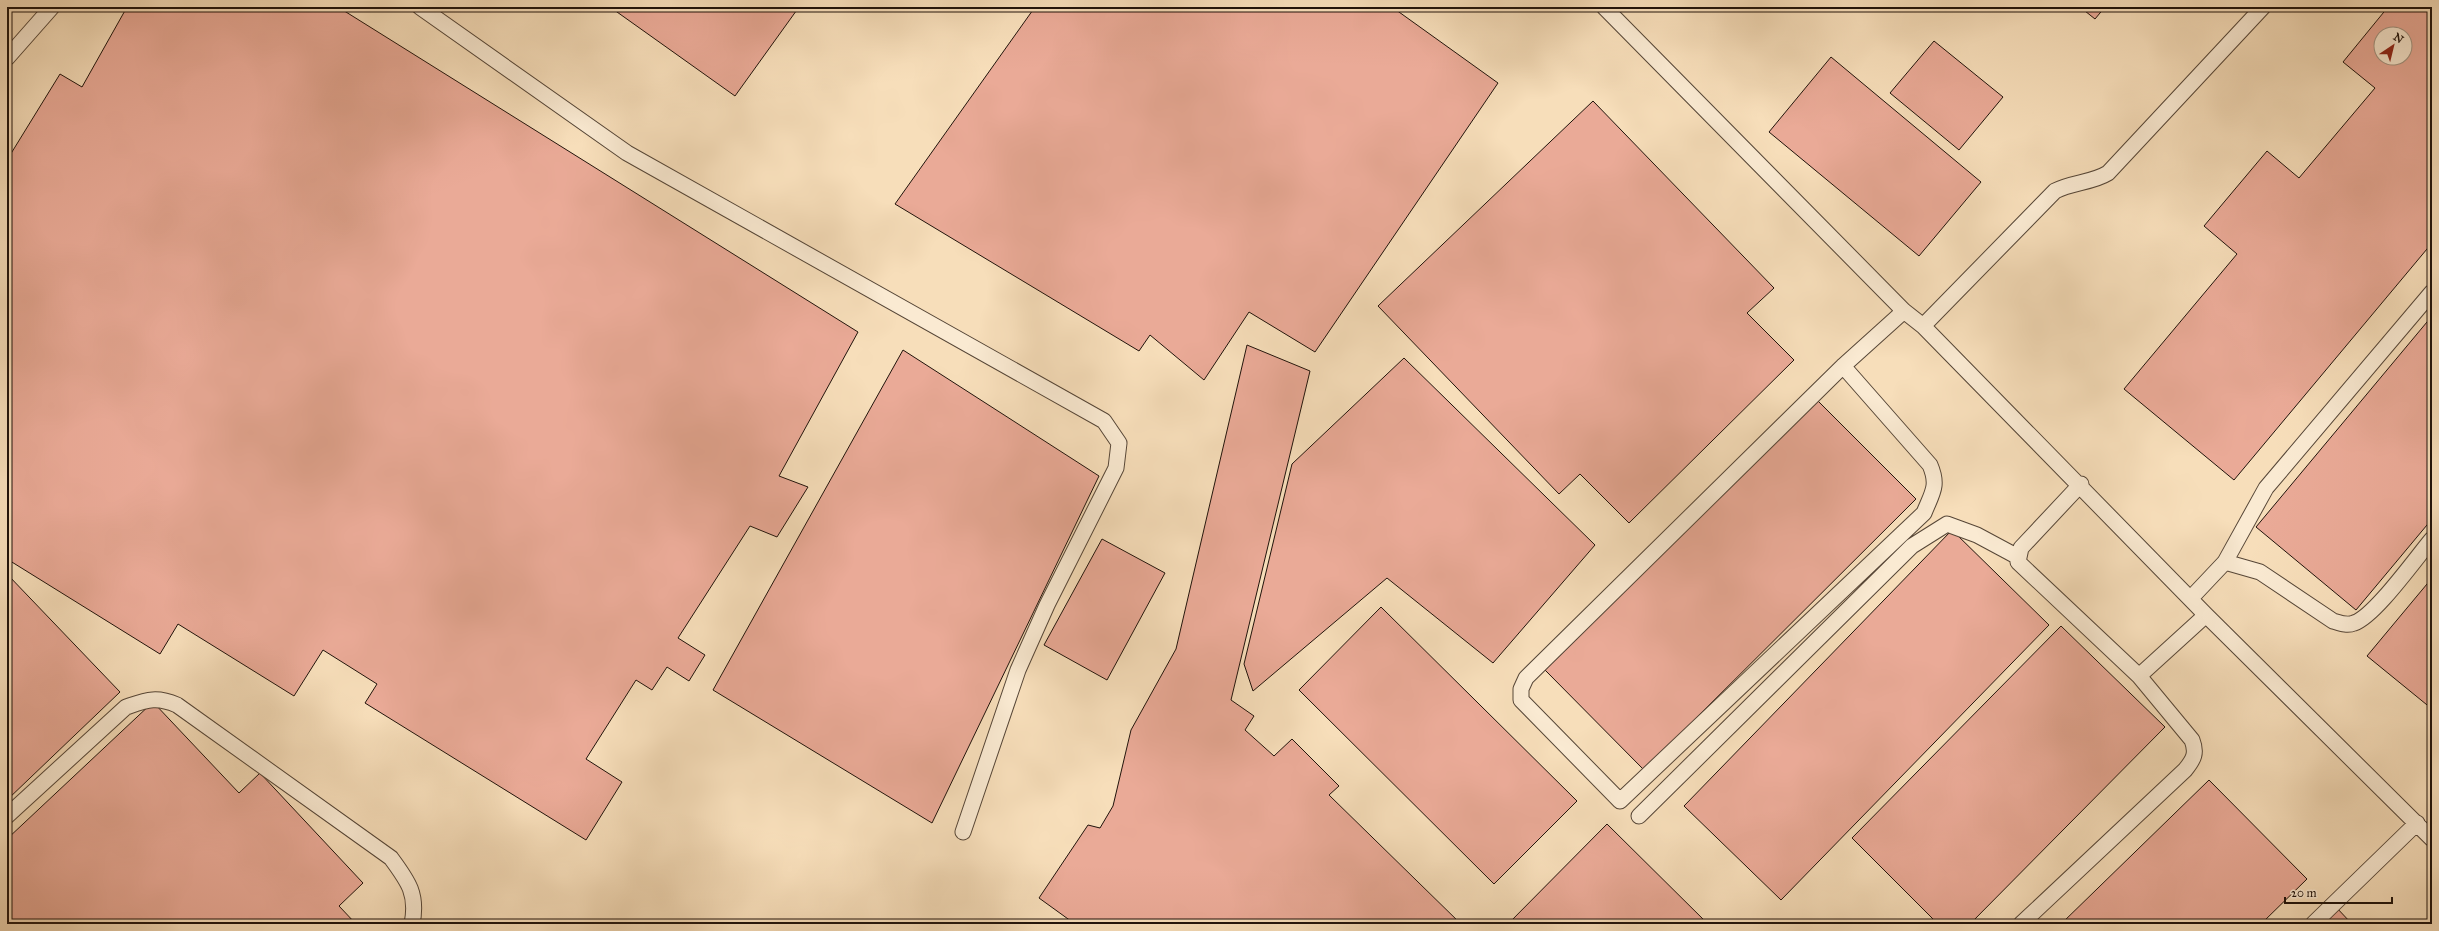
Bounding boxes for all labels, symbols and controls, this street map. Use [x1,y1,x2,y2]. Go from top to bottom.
north arrow [2373,26,2413,66]
text: N [2391,30,2407,47]
scale bar [2285,879,2392,905]
text: 20 m [2291,886,2317,900]

